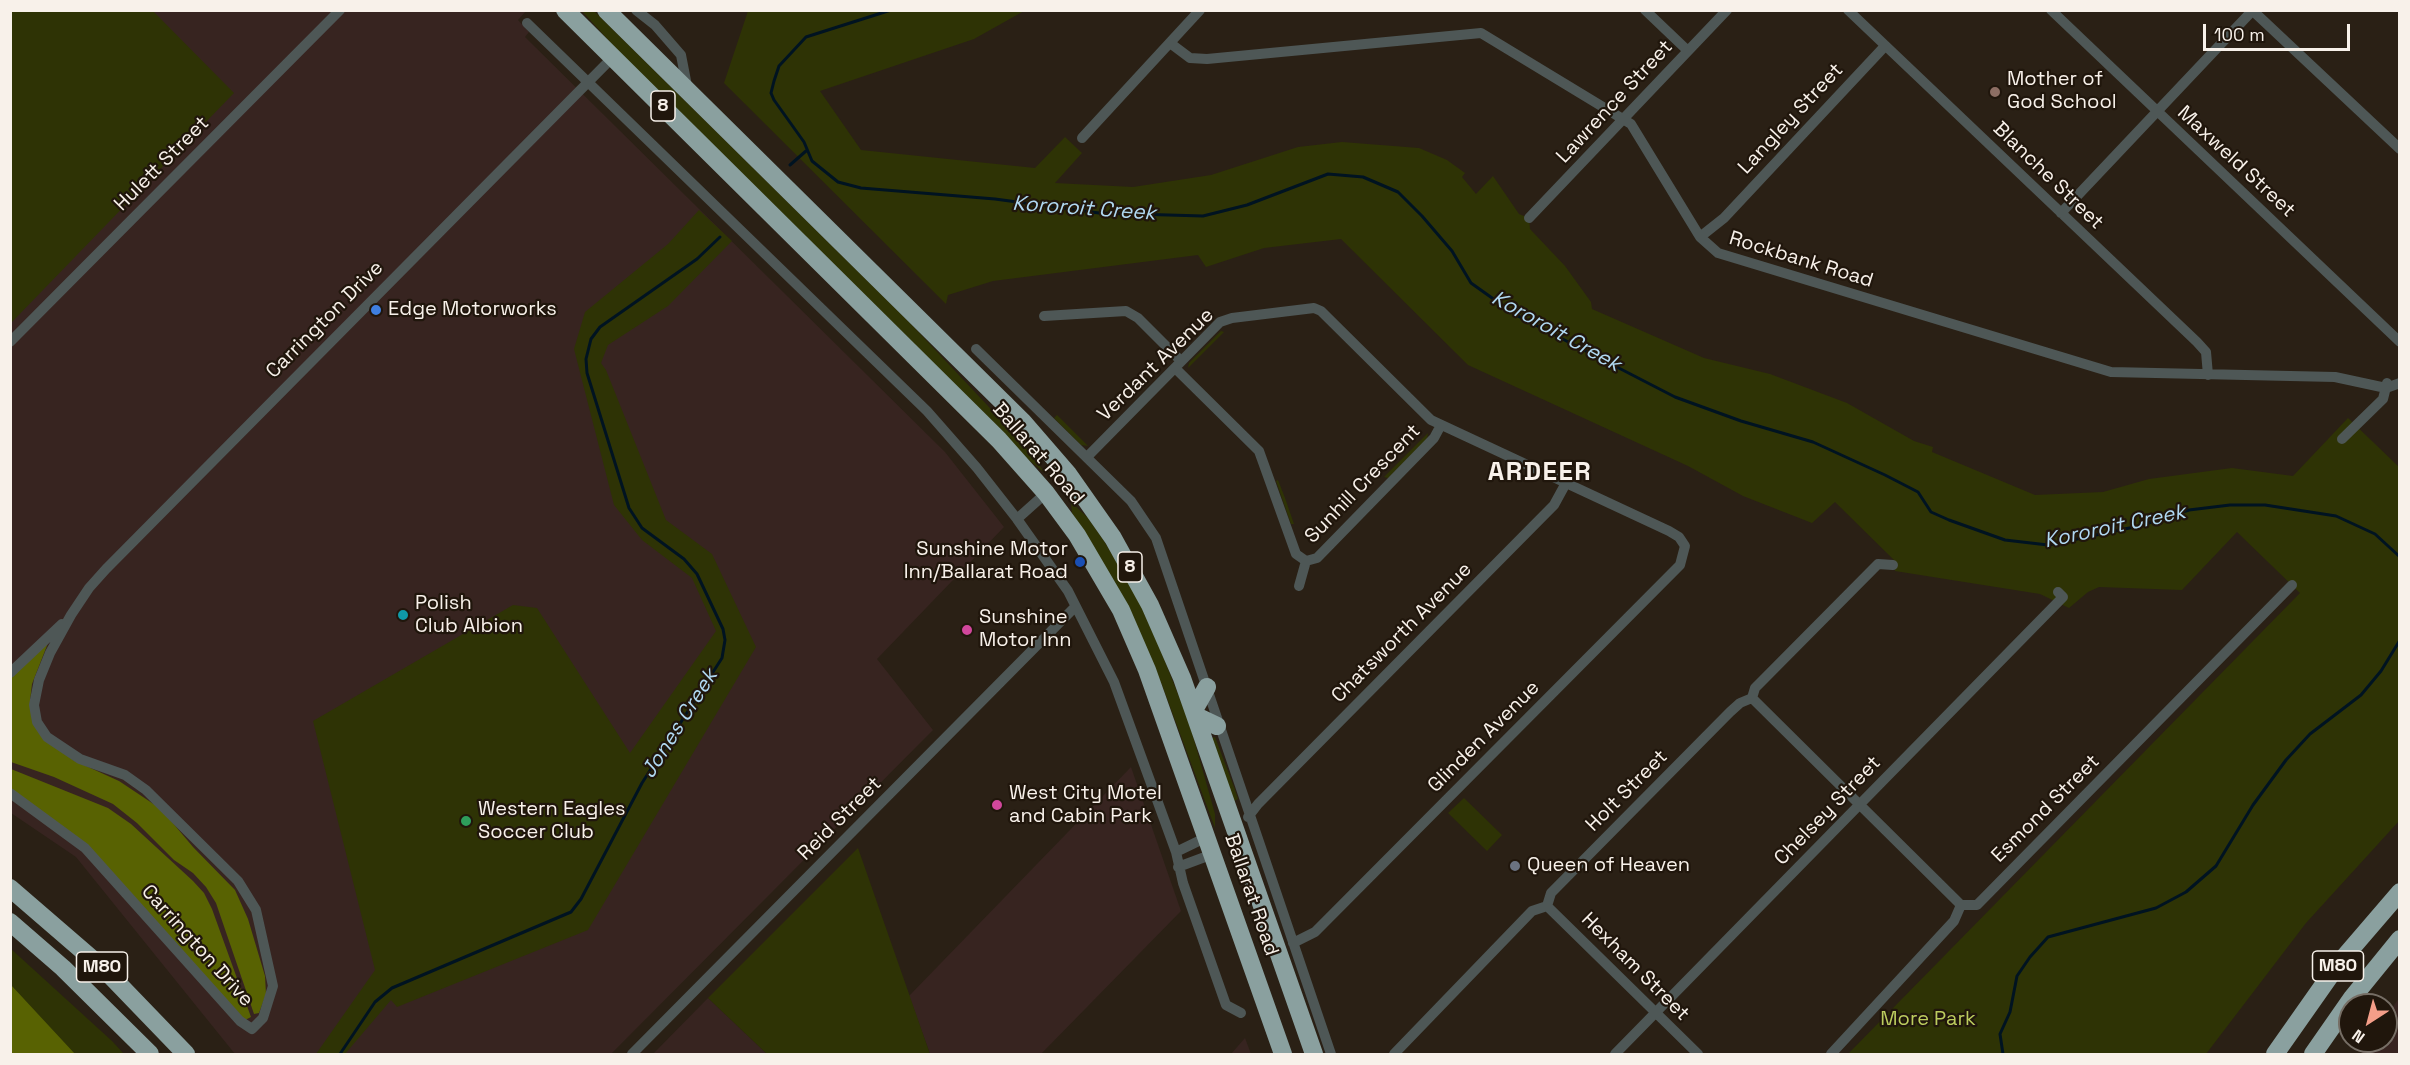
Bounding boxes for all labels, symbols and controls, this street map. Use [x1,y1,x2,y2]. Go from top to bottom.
scale bar [2206,12,2353,50]
text: 100 m [2214,23,2265,46]
street label: Lawrence Street [1552,35,1678,169]
street label: Langley Street [1734,59,1848,179]
place label: Mother of God School [2007,68,2117,115]
marker: Mother of God School [1988,85,2002,99]
road number: 8 [651,91,675,121]
street label: Maxweld Street [2172,101,2300,223]
street label: Hulett Street [110,112,214,216]
street label: Blanche Street [1988,117,2108,235]
water label: Kororoit Creek [1011,191,1157,227]
street label: Rockbank Road [1726,227,1876,293]
street label: Carrington Drive [261,256,389,384]
water label: Kororoit Creek [1487,286,1625,378]
place label: Edge Motorworks [388,298,557,322]
marker: Edge Motorworks [369,303,383,317]
street label: Verdant Avenue [1093,304,1219,426]
street label: Ballarat Road [987,398,1089,510]
street label: Sunhill Crescent [1300,419,1426,549]
district label: ARDEER [1488,457,1592,489]
water label: Kororoit Creek [2042,500,2188,554]
place label: Sunshine Motor Inn/Ballarat Road [904,538,1068,585]
road number: 8 [1118,552,1142,582]
marker: Sunshine Motor Inn/Ballarat Road [1073,555,1087,569]
street label: Chatsworth Avenue [1327,558,1477,708]
place label: Polish Club Albion [415,592,523,639]
place label: Sunshine Motor Inn [979,606,1072,653]
marker: Polish Club Albion [396,608,410,622]
marker: Sunshine Motor Inn [960,623,974,637]
water label: Jones Creek [637,665,723,783]
street label: Glinden Avenue [1423,676,1545,798]
street label: Holt Street [1581,745,1673,837]
street label: Esmond Street [1987,750,2105,868]
street label: Chelsey Street [1770,751,1886,871]
street label: Reid Street [793,772,887,866]
place label: West City Motel and Cabin Park [1009,782,1162,829]
place label: Western Eagles Soccer Club [478,798,626,845]
marker: West City Motel and Cabin Park [990,798,1004,812]
marker: Western Eagles Soccer Club [459,814,473,828]
street label: Ballarat Road [1219,831,1283,959]
place label: Queen of Heaven [1527,854,1690,878]
marker: Queen of Heaven [1508,859,1522,873]
street label: Carrington Drive [136,880,258,1012]
street label: Hexham Street [1576,908,1694,1026]
road number: M80 [2312,951,2364,981]
road number: M80 [76,952,128,982]
north arrow [2338,993,2398,1053]
park label: More Park [1880,1008,1976,1032]
text: N [2348,1025,2369,1048]

